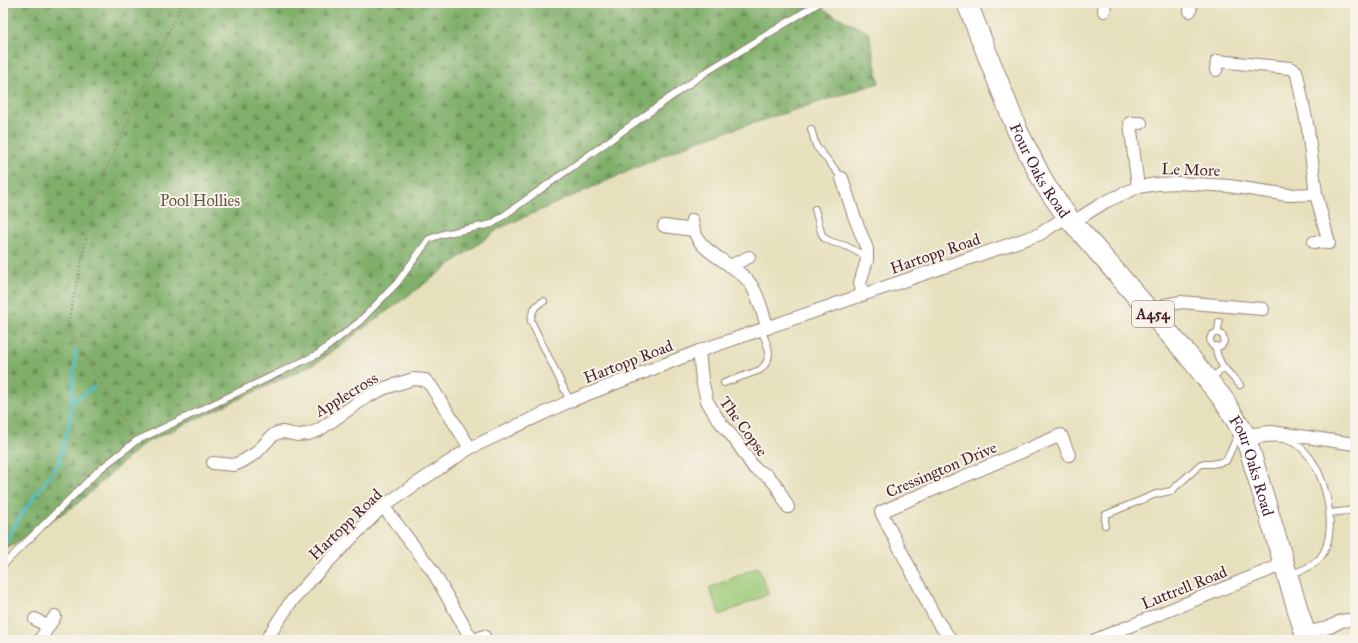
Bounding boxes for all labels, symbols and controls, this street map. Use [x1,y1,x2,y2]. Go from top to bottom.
street label: Four Oaks Road [1005,121,1074,222]
street label: Le More [1161,159,1221,180]
park label: Pool Hollies [160,191,240,210]
street label: Hartopp Road [888,229,983,278]
road number: A454 [1132,301,1174,327]
street label: Hartopp Road [581,336,675,387]
street label: Applecross [310,368,381,421]
street label: The Copse [715,393,772,460]
street label: Four Oaks Road [1225,412,1278,518]
street label: Cressington Drive [883,437,1000,502]
street label: Hartopp Road [305,485,386,564]
street label: Luttrell Road [1139,562,1230,613]

